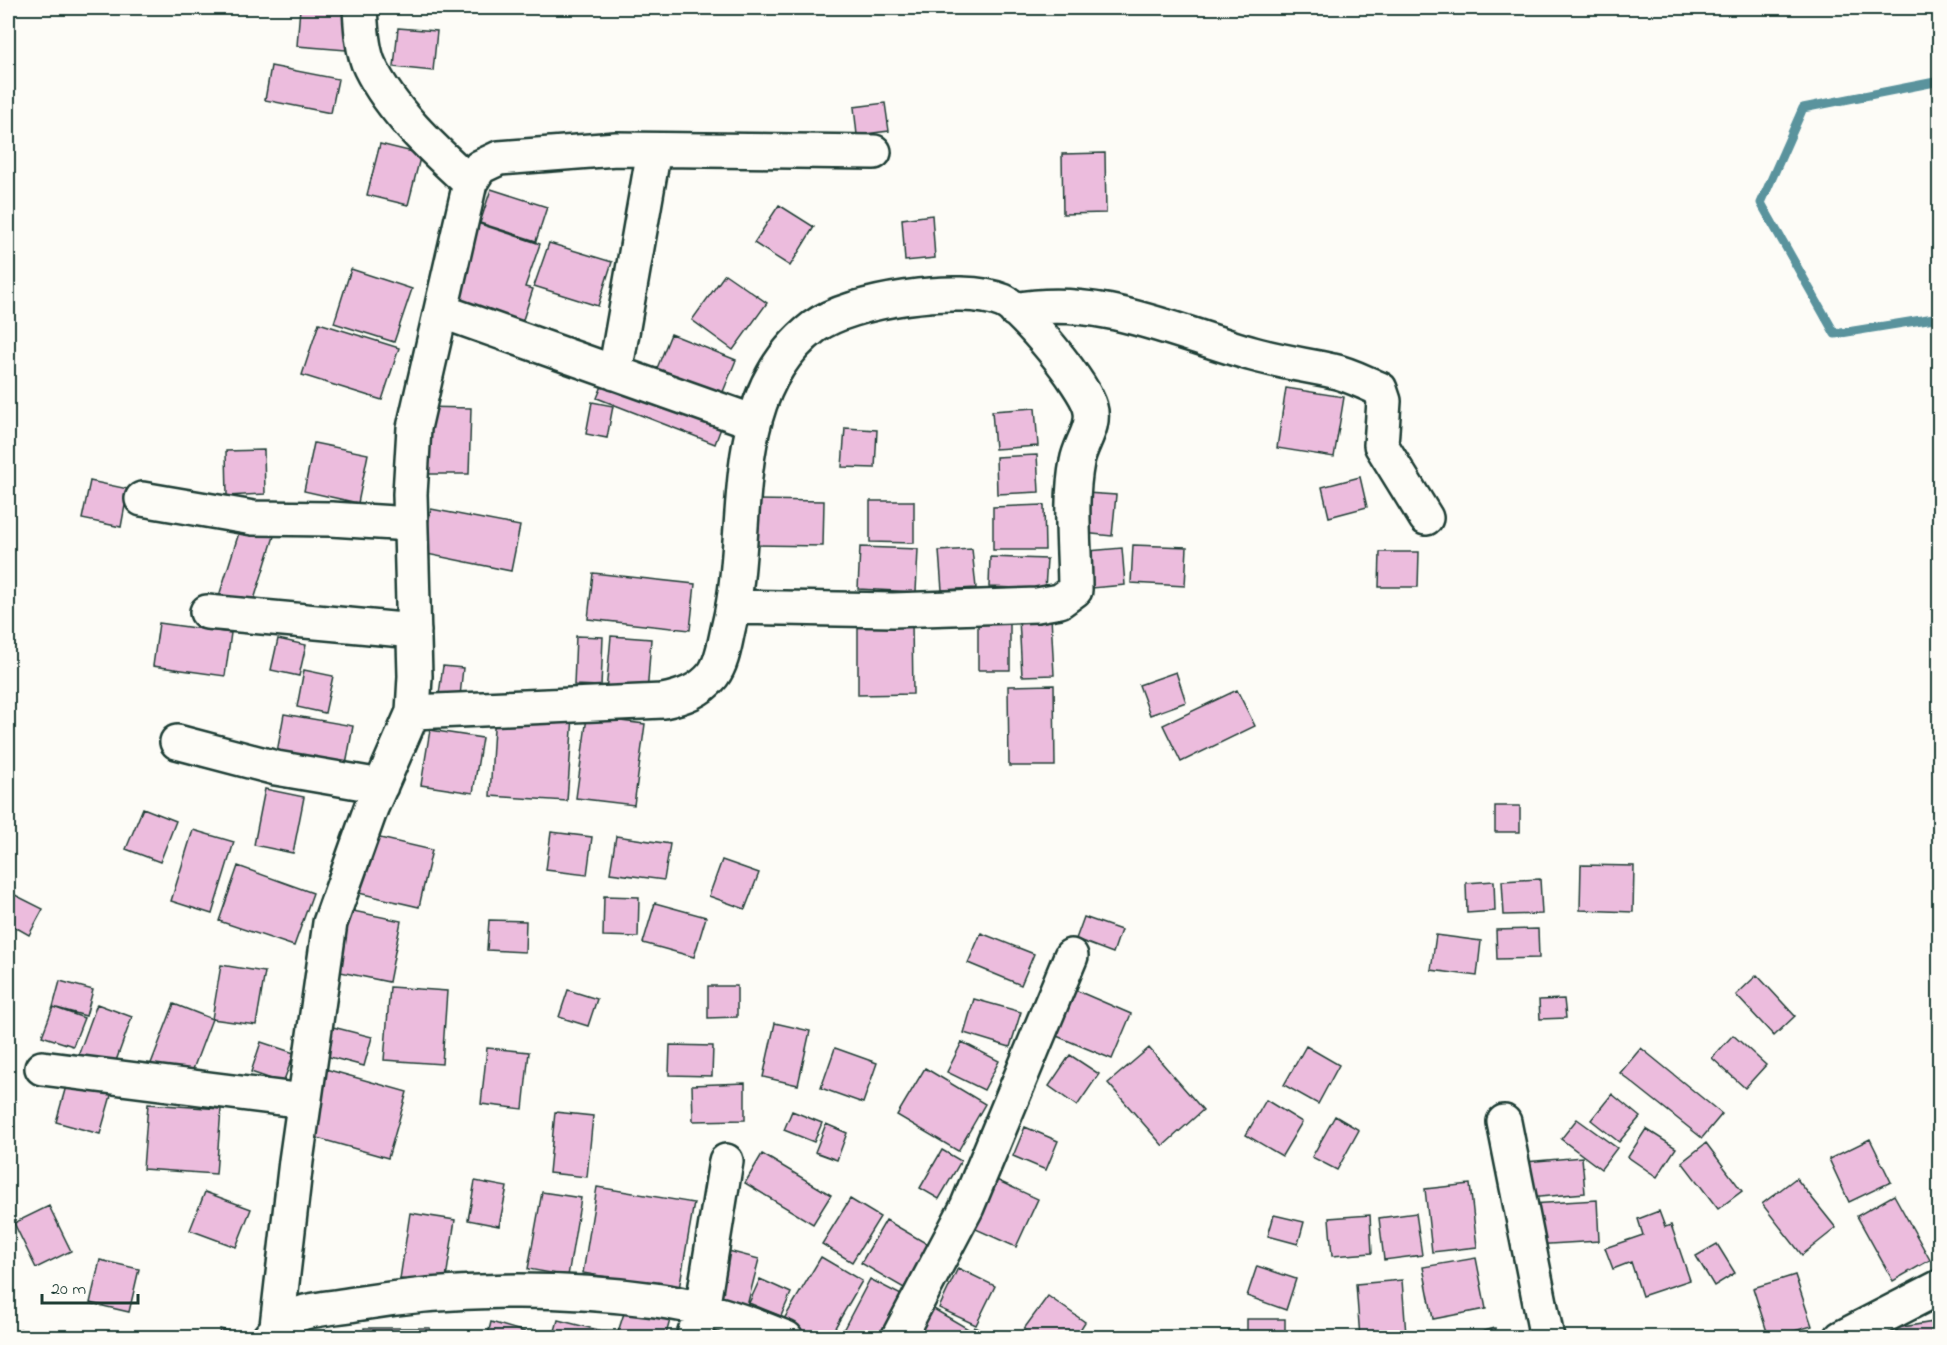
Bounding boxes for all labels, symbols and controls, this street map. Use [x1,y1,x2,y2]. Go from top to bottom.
scale bar [42,1267,138,1305]
text: 20 m [51,1277,86,1303]

